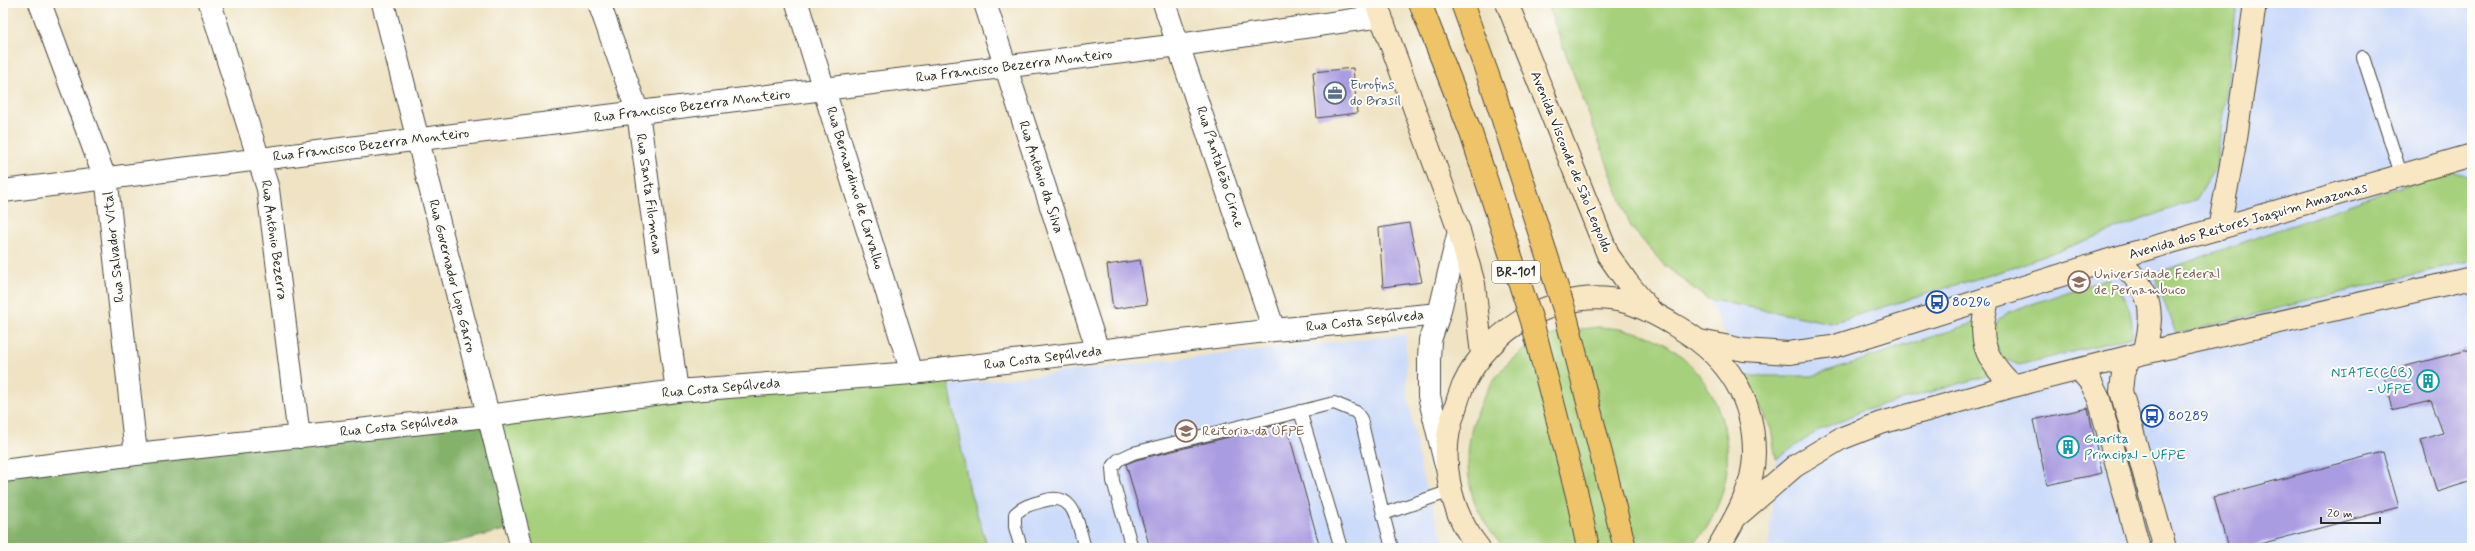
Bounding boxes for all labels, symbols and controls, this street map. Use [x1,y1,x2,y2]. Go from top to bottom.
street label: Rua Francisco Bezerra Monteiro [915,45,1113,87]
street label: Avenida Visconde de São Leopoldo [1526,68,1616,256]
place label: Eurofins do Brasil [1350,76,1401,110]
office icon: Eurofins do Brasil [1322,80,1348,106]
street label: Rua Francisco Bezerra Monteiro [593,85,791,127]
street label: Rua Bernardino de Carvalho [822,104,888,272]
street label: Rua Pantaleão Cirne [1192,104,1248,230]
street label: Rua Antônio da Silva [1014,118,1068,236]
street label: Rua Francisco Bezerra Monteiro [272,124,470,166]
street label: Rua Santa Filomena [632,133,666,256]
street label: Avenida dos Reitores Joaquim Amazonas [2127,178,2369,264]
street label: Rua Antônio Bezerra [257,179,291,301]
street label: Rua Salvador Vital [99,190,129,304]
street label: Rua Governador Lopo Garro [424,198,480,354]
road number: BR-101 [1492,261,1540,283]
place label: Universidade Federal de Pernambuco [2094,265,2220,299]
school or university icon: Universidade Federal de Pernambuco [2066,269,2092,295]
bus stop icon: 80296 [1924,289,1950,315]
place label: 80296 [1952,293,1991,311]
street label: Rua Costa Sepúlveda [1305,306,1425,336]
street label: Rua Costa Sepúlveda [983,342,1103,374]
place label: NIATE(CCB) - UFPE [2331,364,2412,398]
building icon: NIATE(CCB) - UFPE [2415,368,2441,394]
street label: Rua Costa Sepúlveda [661,374,781,402]
bus stop icon: 80289 [2139,403,2165,429]
place label: 80289 [2168,407,2209,425]
street label: Rua Costa Sepúlveda [339,411,459,441]
school or university icon: Reitoria da UFPE [1173,418,1199,444]
place label: Reitoria da UFPE [1202,422,1304,440]
place label: Guarita Principal - UFPE [2084,430,2186,464]
building icon: Guarita Principal - UFPE [2055,434,2081,460]
scale bar [2321,499,2380,525]
text: 20 m [2327,506,2353,522]

